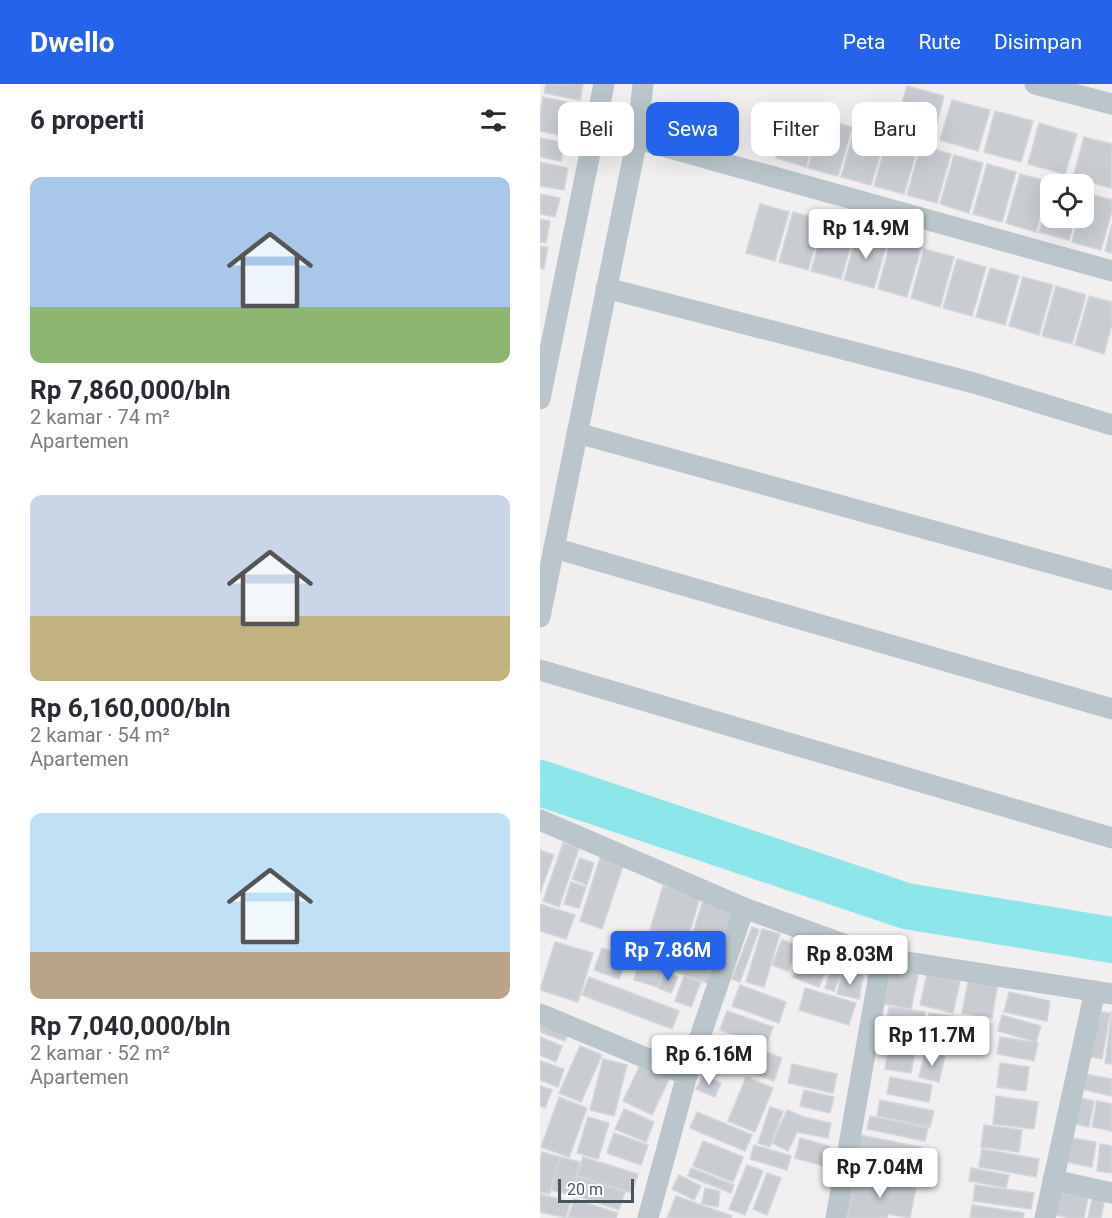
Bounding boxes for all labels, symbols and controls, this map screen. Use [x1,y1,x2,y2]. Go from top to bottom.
text: Dwello [30,26,115,59]
text: Peta [843,30,885,54]
text: Rute [918,30,961,54]
text: Disimpan [994,30,1082,54]
chip: Beli [558,102,634,156]
chip: Sewa [646,102,739,156]
chip: Filter [751,102,840,156]
chip: Baru [852,102,937,156]
icon: filters [477,104,510,137]
text: 6 properti [30,105,144,135]
map controls [1040,174,1094,228]
button: locate [1040,174,1094,228]
pin: Rp 14.9M [804,209,928,260]
icon: home [216,216,324,324]
text: Rp 14.9M [823,216,909,240]
text: Rp 7,860,000/bln [30,375,231,405]
text: 2 kamar · 74 m² [30,405,170,429]
text: Apartemen [30,429,129,453]
icon: home [216,534,324,642]
text: Rp 6,160,000/bln [30,693,231,723]
text: 2 kamar · 54 m² [30,723,170,747]
text: Apartemen [30,747,129,771]
icon: home [216,852,324,960]
pin: Rp 7.86M [606,931,730,982]
pin: Rp 8.03M [788,935,912,986]
text: Rp 7.86M [625,938,711,962]
text: Rp 8.03M [807,942,893,966]
text: Rp 7,040,000/bln [30,1011,231,1041]
pin: Rp 11.7M [870,1016,994,1067]
text: Rp 11.7M [889,1023,975,1047]
pin: Rp 6.16M [647,1035,771,1086]
text: 2 kamar · 52 m² [30,1041,170,1065]
text: Rp 6.16M [666,1042,752,1066]
text: Apartemen [30,1065,129,1089]
pin: Rp 7.04M [818,1148,942,1199]
text: Rp 7.04M [837,1155,923,1179]
scale bar [558,1176,634,1204]
text: 20 m [567,1180,603,1199]

